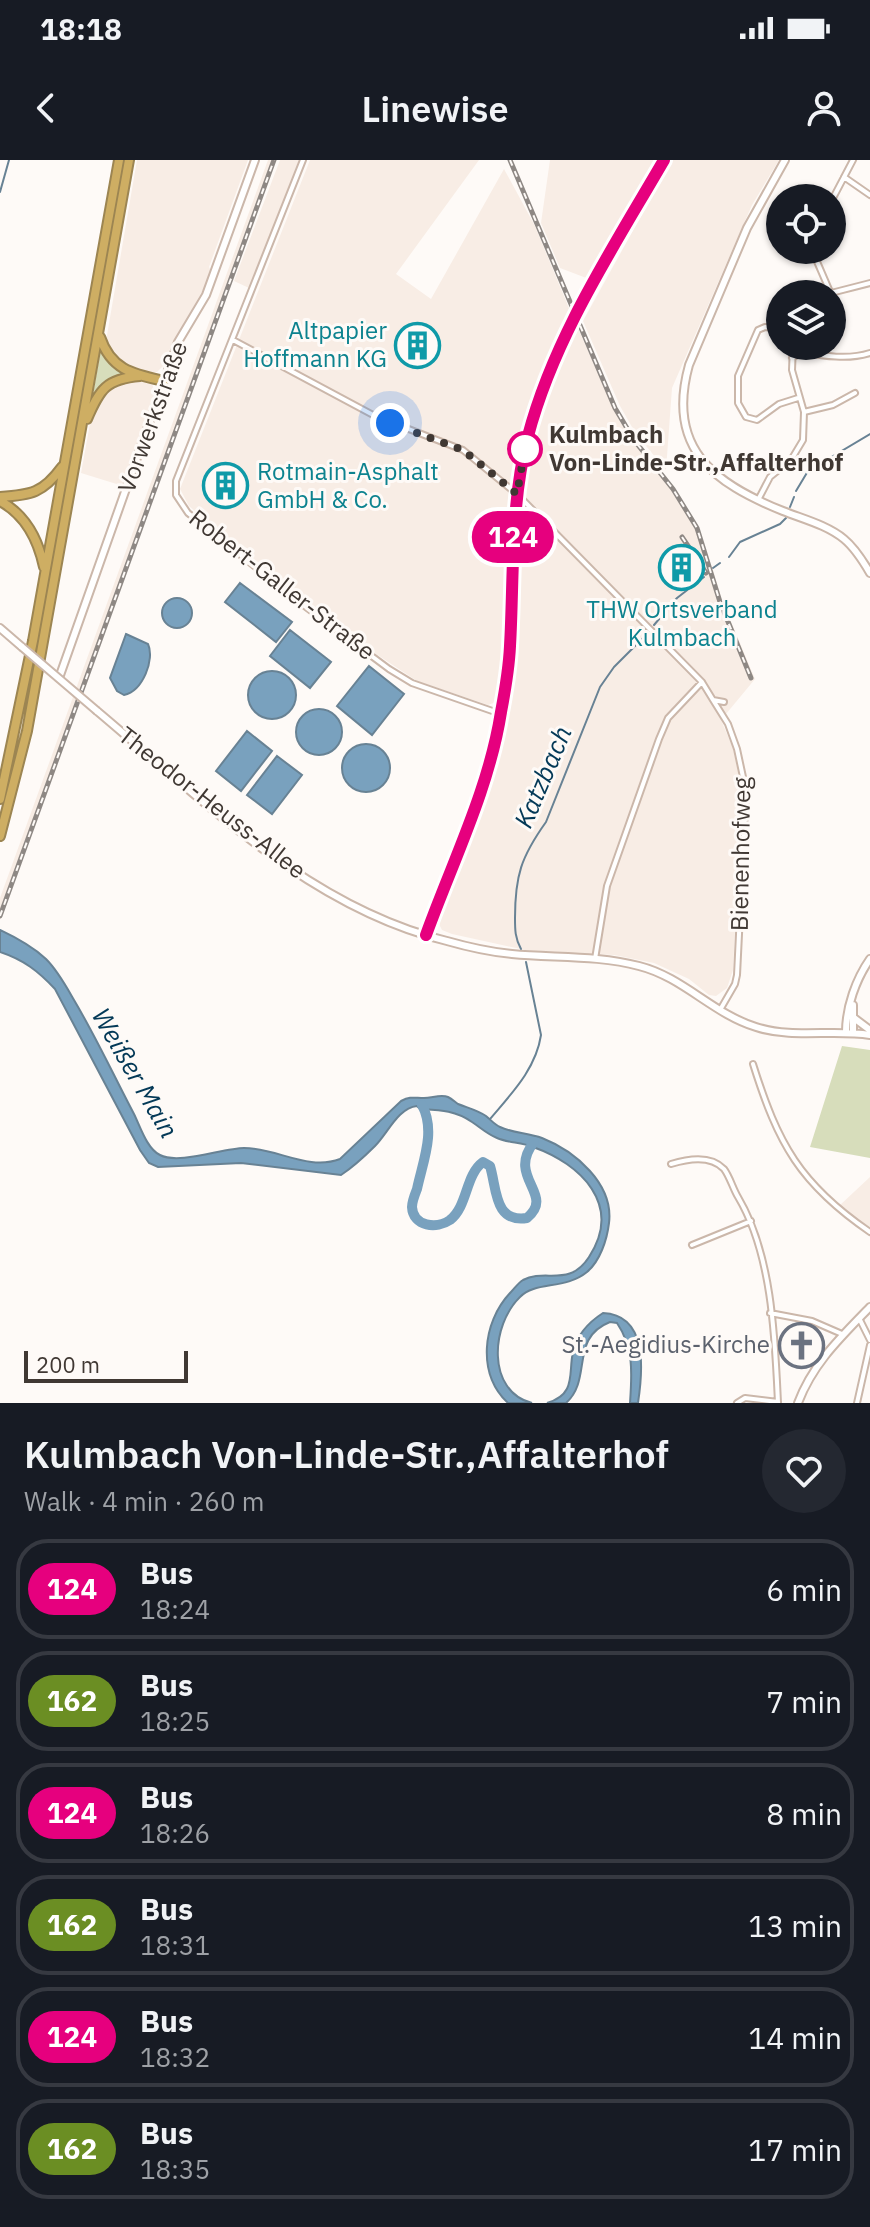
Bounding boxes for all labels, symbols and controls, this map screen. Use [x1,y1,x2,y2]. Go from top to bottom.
text: 18:18 [40,9,122,48]
text: Linewise [361,85,509,132]
icon: back [24,86,68,130]
icon: person [802,86,846,130]
map controls [766,184,846,360]
button: locate [766,184,846,264]
button: layers [766,280,846,360]
place label: Altpapier Hoffmann KG [243,314,387,374]
building icon: Altpapier Hoffmann KG [394,321,442,369]
street label: Vorwerkstraße [110,336,194,497]
your location [370,403,410,443]
place label: Kulmbach Von-Linde-Str.,Affalterhof [549,418,844,478]
marker: Kulmbach Von-Linde-Str.,Affalterhof [508,432,542,466]
place label: Rotmain-Asphalt GmbH & Co. [257,455,439,515]
building icon: Rotmain-Asphalt GmbH & Co. [202,462,250,510]
street label: Robert-Galler-Straße [183,501,382,667]
line badge: 124 [467,511,559,563]
text: 124 [488,518,538,555]
building icon: THW Ortsverband Kulmbach [658,544,706,592]
place label: THW Ortsverband Kulmbach [586,593,778,653]
street label: Theodor-Heuss-Allee [112,719,313,886]
water label: Katzbach [505,720,579,833]
street label: Bienenhofweg [723,776,757,931]
water label: Weißer Main [85,1001,187,1144]
church icon: St.-Aegidius-Kirche [777,1321,825,1369]
place label: St.-Aegidius-Kirche [561,1328,770,1360]
scale bar [24,1347,188,1383]
text: 200 m [36,1350,100,1379]
text: Kulmbach Von-Linde-Str.,Affalterhof [24,1429,669,1478]
button: heart [762,1429,846,1513]
text: Walk · 4 min · 260 m [24,1484,264,1518]
text: Bus [140,1553,193,1592]
text: 124 [47,1570,97,1607]
text: 6 min [766,1570,842,1609]
text: 18:24 [140,1592,210,1626]
text: Bus [140,1665,193,1704]
text: 162 [47,1682,97,1719]
text: 7 min [766,1682,842,1721]
text: 18:25 [140,1704,210,1738]
text: Bus [140,1777,193,1816]
text: 124 [47,1794,97,1831]
text: 8 min [766,1794,842,1833]
text: 18:26 [140,1816,210,1850]
text: Bus [140,1889,193,1928]
text: 162 [47,1906,97,1943]
text: 13 min [748,1906,842,1945]
text: 18:31 [140,1928,210,1962]
text: Bus [140,2001,193,2040]
text: 124 [47,2018,97,2055]
text: 14 min [748,2018,842,2057]
text: 18:32 [140,2040,210,2074]
text: Bus [140,2113,193,2152]
text: 162 [47,2130,97,2167]
text: 17 min [748,2130,842,2169]
text: 18:35 [140,2152,210,2186]

